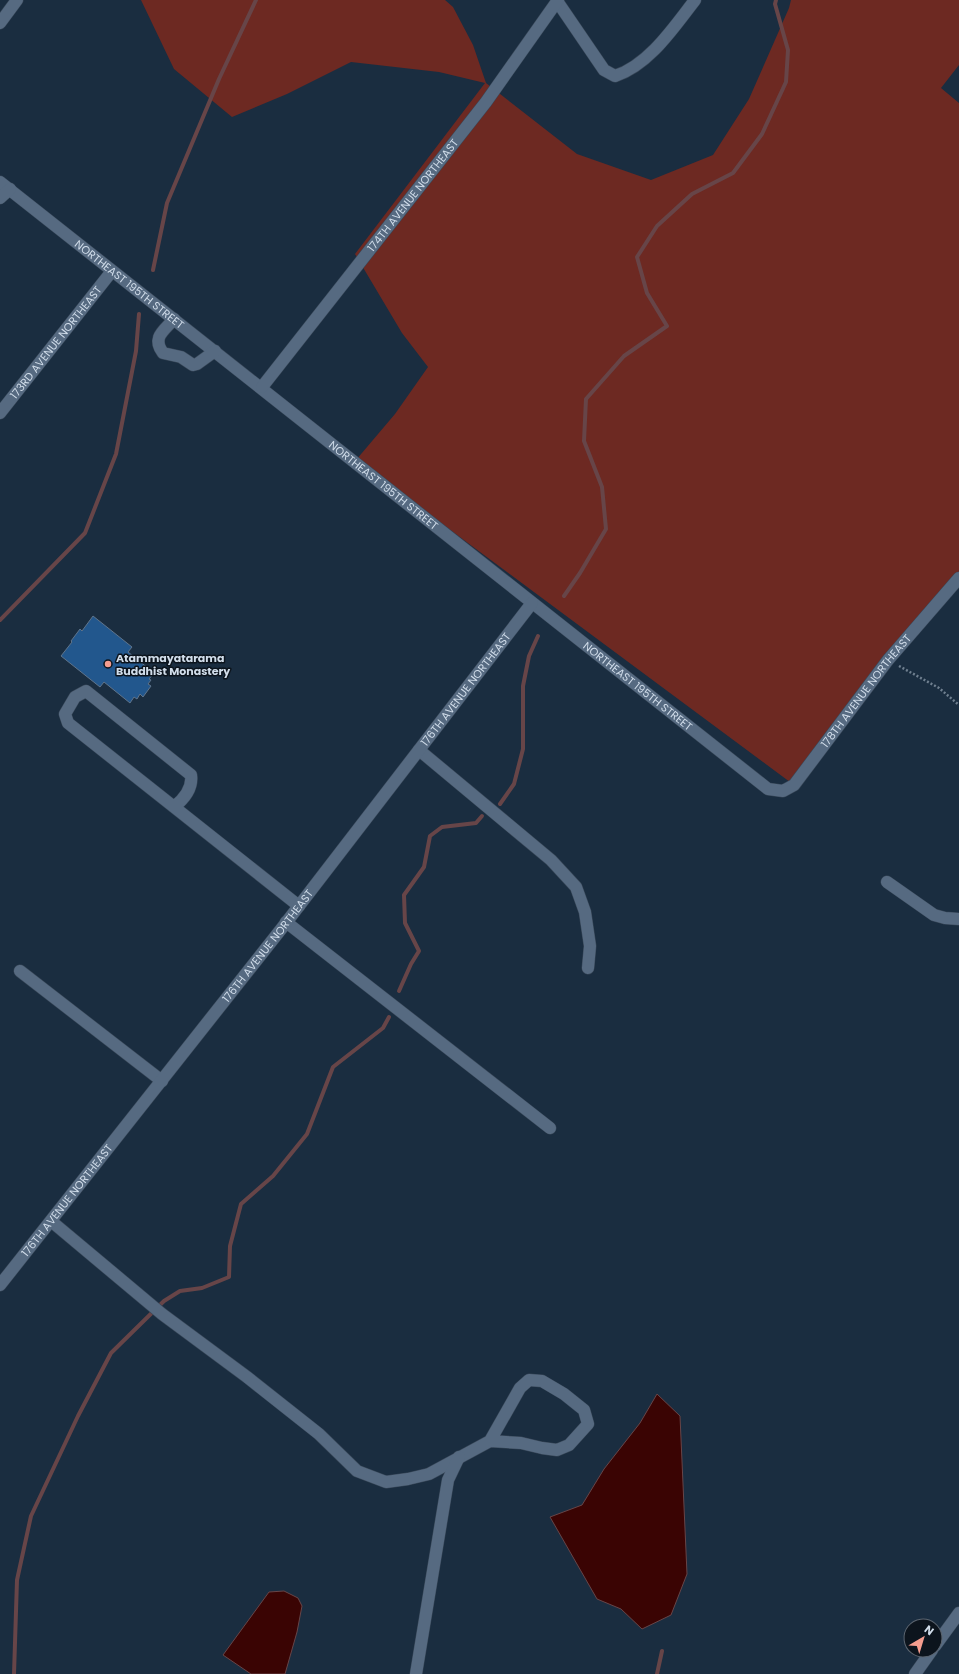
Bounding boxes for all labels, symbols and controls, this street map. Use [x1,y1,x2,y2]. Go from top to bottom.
street label: 174TH AVENUE NORTHEAST [363,135,462,255]
street label: NORTHEAST 195TH STREET [71,236,188,333]
street label: 173RD AVENUE NORTHEAST [6,282,105,402]
street label: NORTHEAST 195TH STREET [326,437,442,534]
street label: 176TH AVENUE NORTHEAST [417,629,514,750]
street label: 178TH AVENUE NORTHEAST [817,631,915,751]
street label: NORTHEAST 195TH STREET [580,638,696,734]
place label: Atammayatarama Buddhist Monastery [116,650,230,679]
marker: Atammayatarama Buddhist Monastery [103,659,113,669]
street label: 176TH AVENUE NORTHEAST [218,886,317,1006]
street label: 176TH AVENUE NORTHEAST [17,1141,116,1260]
north arrow [903,1618,943,1658]
text: N [921,1621,937,1639]

